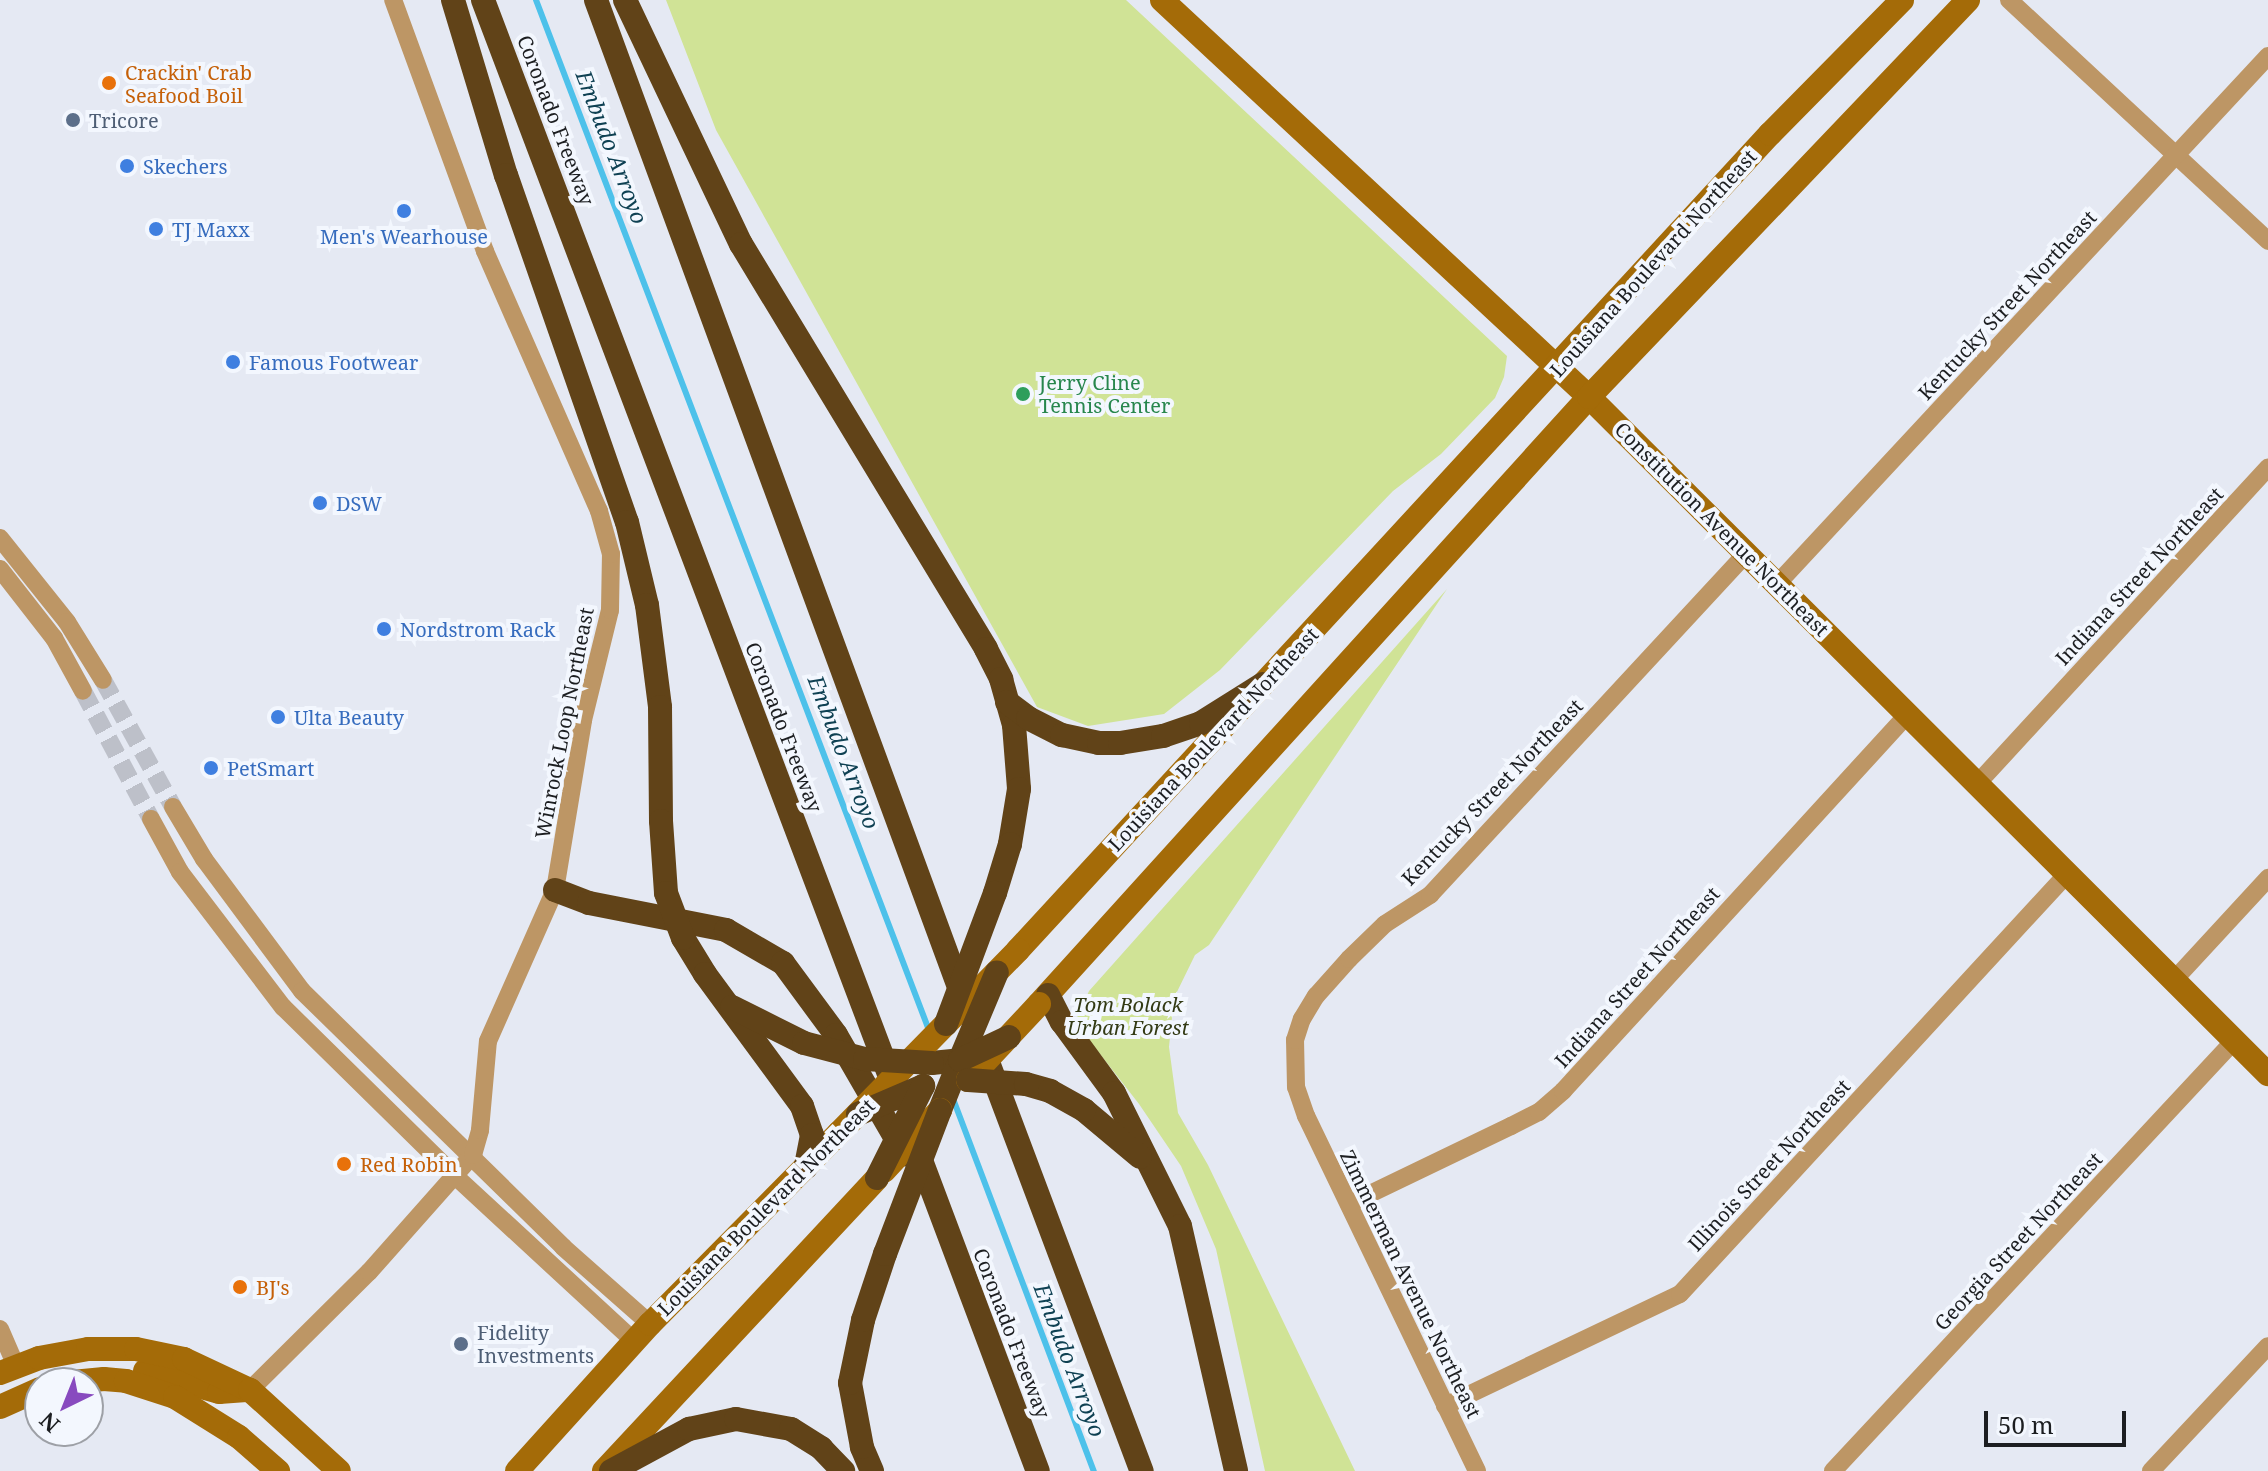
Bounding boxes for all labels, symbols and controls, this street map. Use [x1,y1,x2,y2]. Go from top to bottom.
street label: Coronado Freeway [513,32,599,208]
place label: Crackin' Crab Seafood Boil [125,60,252,107]
water label: Embudo Arroyo [571,67,653,227]
marker: Crackin' Crab Seafood Boil [100,74,118,92]
place label: Tricore [89,108,159,132]
marker: Tricore [64,111,82,129]
street label: Louisiana Boulevard Northeast [1545,145,1761,381]
place label: Skechers [143,154,228,178]
marker: Skechers [118,157,136,175]
marker: Men's Wearhouse [395,202,413,220]
street label: Kentucky Street Northeast [1913,205,2101,405]
place label: TJ Maxx [172,217,250,241]
marker: TJ Maxx [147,220,165,238]
place label: Men's Wearhouse [320,224,488,248]
place label: Famous Footwear [249,350,418,374]
marker: Famous Footwear [224,353,242,371]
place label: Jerry Cline Tennis Center [1039,370,1170,417]
marker: Jerry Cline Tennis Center [1014,385,1032,403]
street label: Constitution Avenue Northeast [1610,417,1834,641]
street label: Indiana Street Northeast [2050,482,2228,670]
place label: DSW [336,491,382,515]
marker: DSW [311,494,329,512]
street label: Winrock Loop Northeast [530,605,598,841]
place label: Nordstrom Rack [400,617,556,641]
marker: Nordstrom Rack [375,620,393,638]
street label: Louisiana Boulevard Northeast [1103,622,1323,856]
street label: Coronado Freeway [741,639,827,815]
water label: Embudo Arroyo [803,672,885,832]
street label: Kentucky Street Northeast [1397,694,1587,890]
place label: Ulta Beauty [294,705,404,729]
marker: Ulta Beauty [269,708,287,726]
place label: PetSmart [227,756,314,780]
marker: PetSmart [202,759,220,777]
street label: Indiana Street Northeast [1550,882,1724,1072]
park label: Tom Bolack Urban Forest [1067,992,1189,1039]
street label: Illinois Street Northeast [1683,1074,1855,1256]
street label: Louisiana Boulevard Northeast [652,1093,880,1321]
street label: Zimmerman Avenue Northeast [1336,1146,1486,1422]
street label: Georgia Street Northeast [1929,1147,2107,1335]
place label: Red Robin [360,1152,458,1176]
marker: Red Robin [335,1155,353,1173]
street label: Coronado Freeway [969,1245,1055,1421]
place label: BJ's [256,1275,290,1299]
marker: BJ's [231,1278,249,1296]
water label: Embudo Arroyo [1029,1280,1111,1440]
place label: Fidelity Investments [477,1320,594,1367]
marker: Fidelity Investments [452,1335,470,1353]
north arrow [24,1367,104,1447]
scale bar [1988,1395,2130,1445]
text: N [32,1406,66,1440]
text: 50 m [1998,1408,2054,1441]

